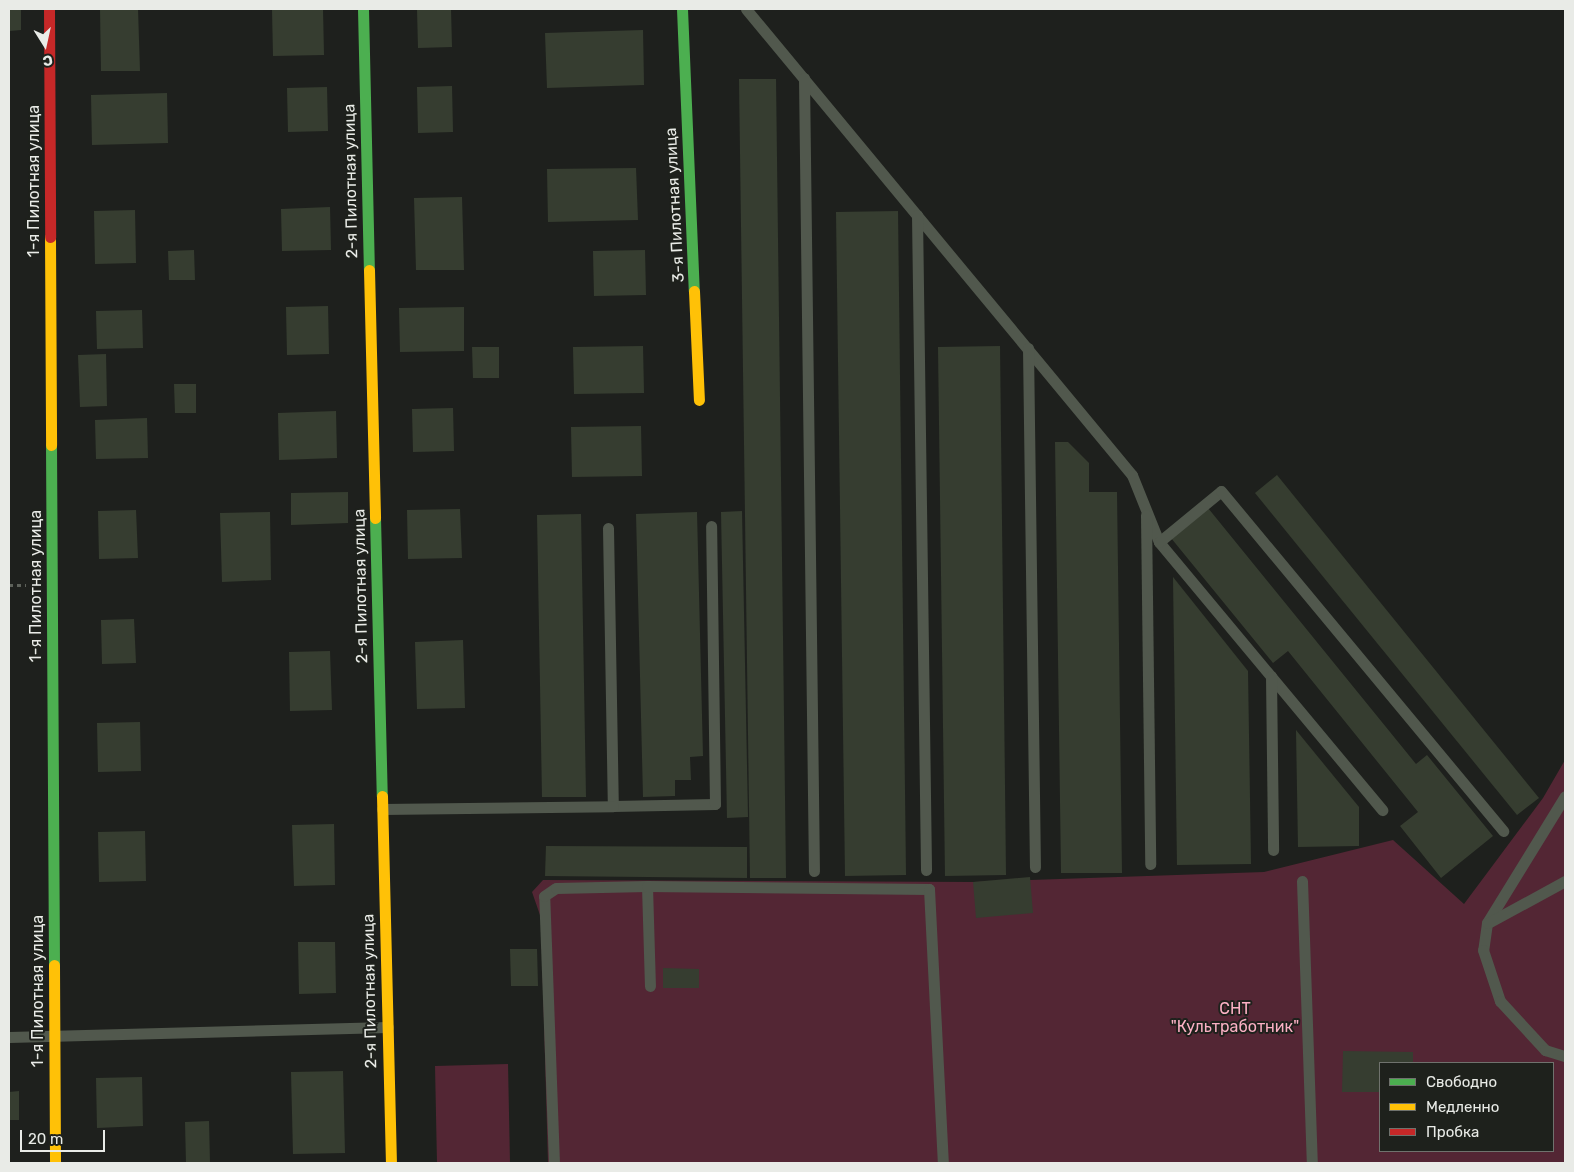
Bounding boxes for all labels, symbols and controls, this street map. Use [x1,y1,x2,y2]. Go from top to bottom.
north arrow [20,20,70,70]
text: С [41,51,54,69]
street label: 2-я Пилотная улица [340,104,362,258]
street label: 1-я Пилотная улица [24,105,44,257]
street label: 3-я Пилотная улица [661,127,689,283]
street label: 2-я Пилотная улица [350,509,372,663]
street label: 1-я Пилотная улица [26,510,46,662]
street label: 2-я Пилотная улица [359,914,381,1068]
street label: 1-я Пилотная улица [28,915,48,1067]
park label: СНТ "Культработник" [1171,999,1299,1037]
legend [1379,1062,1554,1152]
text: Свободно [1426,1073,1497,1091]
text: Медленно [1426,1098,1499,1116]
scale bar [22,1120,108,1152]
text: Пробка [1426,1123,1479,1141]
text: 20 m [28,1130,63,1148]

